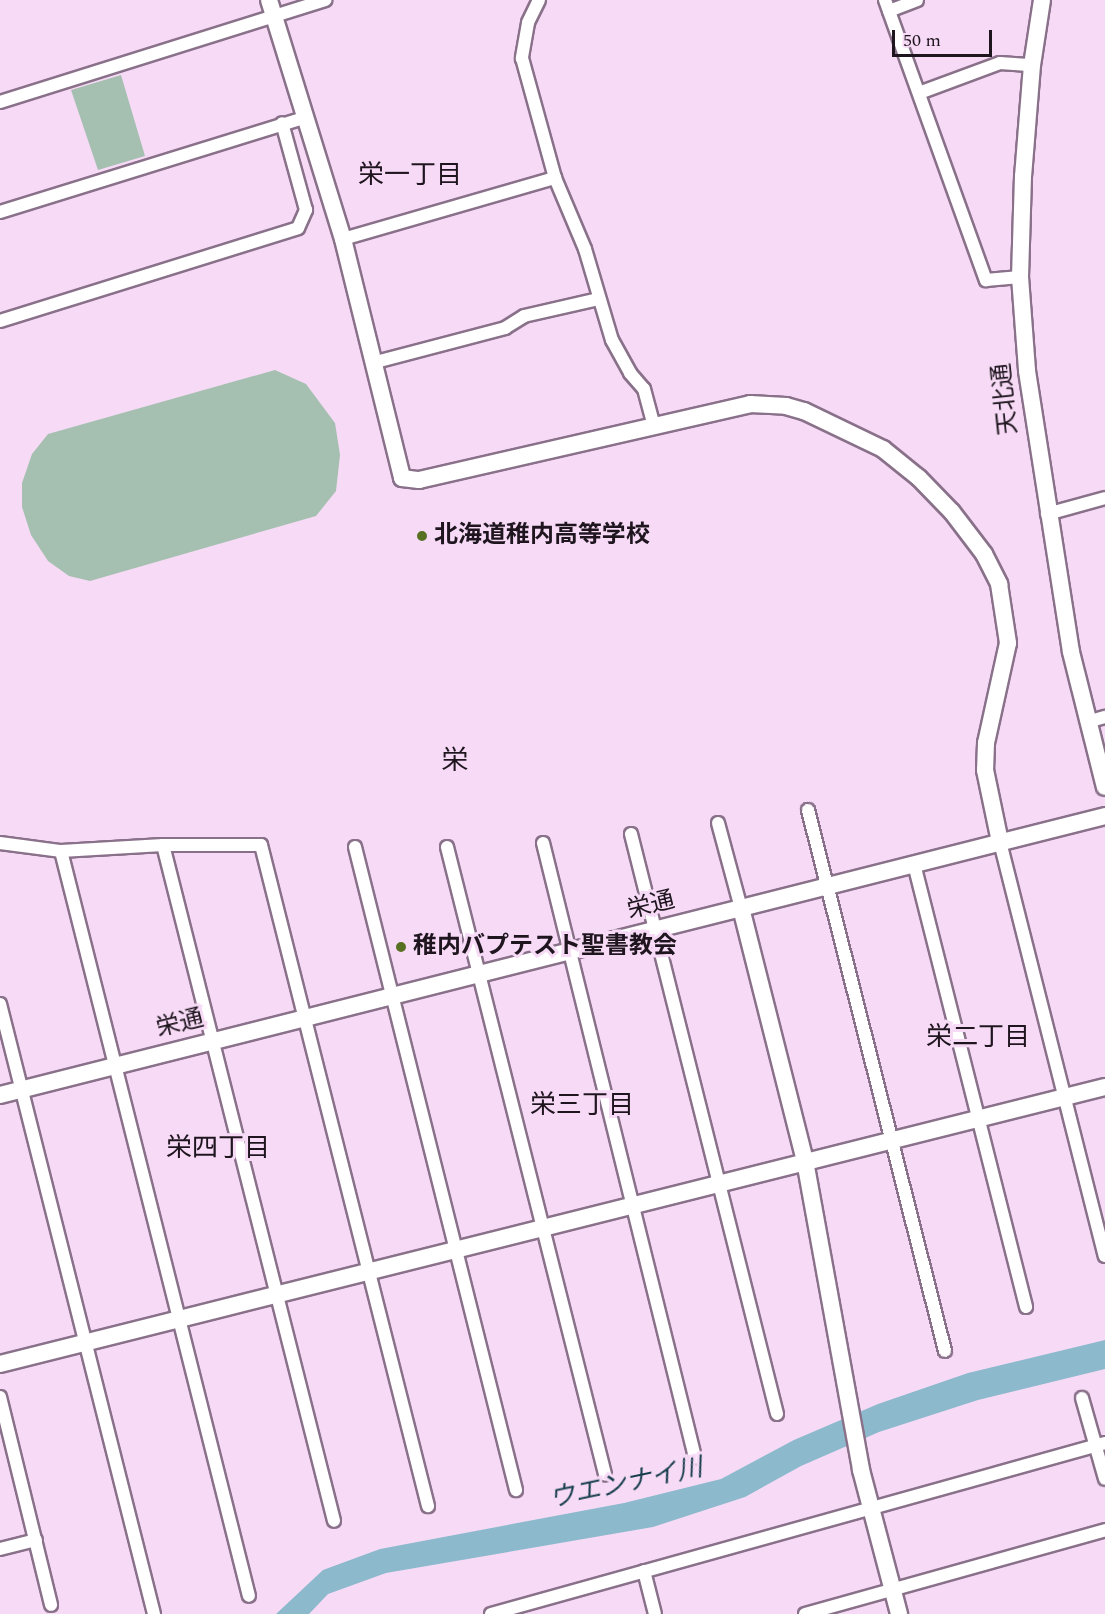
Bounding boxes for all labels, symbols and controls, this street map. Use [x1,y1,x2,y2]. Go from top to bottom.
scale bar [895,18,996,56]
text: 50 m [903,27,941,54]
district label: 栄一丁目 [358,160,462,192]
street label: 天北通 [988,362,1024,436]
place label: 北海道稚内高等学校 [434,522,650,550]
marker: 北海道稚内高等学校 [415,529,429,543]
district label: 栄 [442,746,468,778]
street label: 栄通 [624,886,678,926]
place label: 稚内バプテスト聖書教会 [413,933,677,961]
marker: 稚内バプテスト聖書教会 [394,940,408,954]
street label: 栄通 [153,1004,207,1044]
district label: 栄二丁目 [926,1022,1030,1054]
district label: 栄三丁目 [530,1090,634,1122]
district label: 栄四丁目 [166,1133,270,1165]
water label: ウエンナイ川 [546,1453,706,1515]

